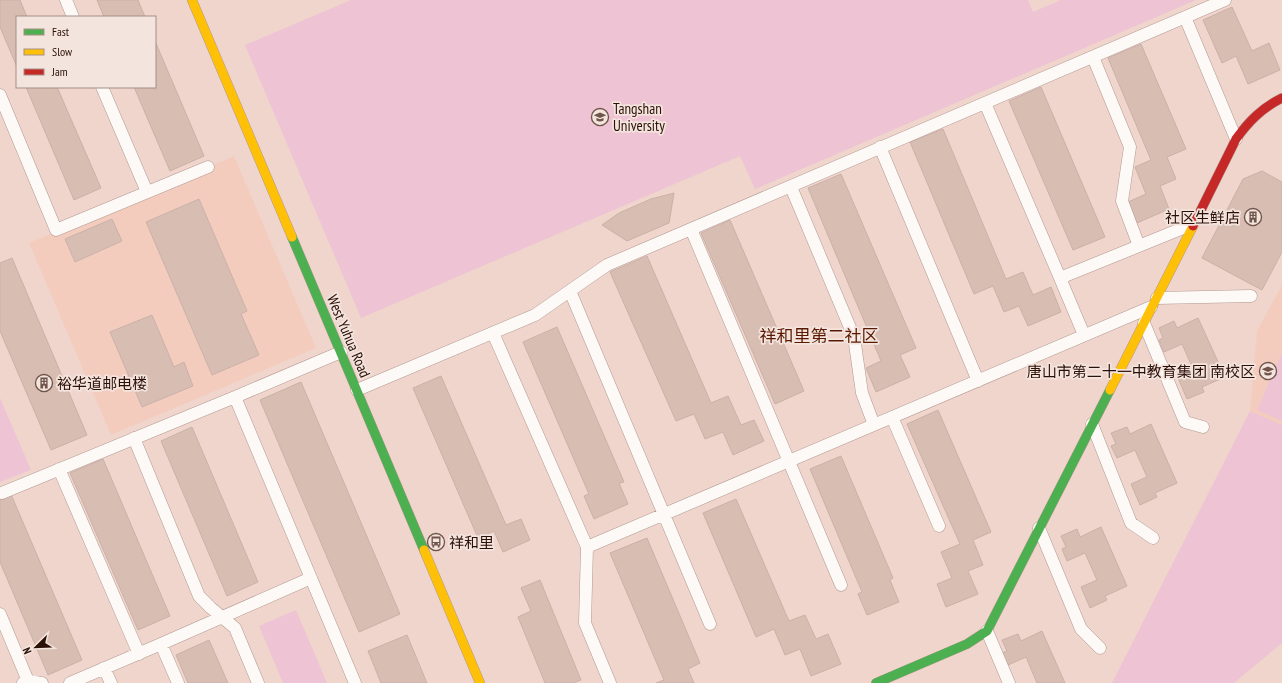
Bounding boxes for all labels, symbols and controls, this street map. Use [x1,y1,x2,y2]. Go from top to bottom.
legend [16,16,156,88]
text: Fast [52,24,70,39]
text: Slow [52,44,73,59]
text: Jam [51,64,68,79]
place label: Tangshan University [613,99,665,135]
school or university icon: Tangshan University [590,107,610,127]
building icon: 社区生鲜店 [1243,207,1263,227]
place label: 社区生鲜店 [1165,208,1240,227]
street label: West Yuhua Road [323,292,375,380]
district label: 祥和里第二社区 [760,325,879,347]
school or university icon: 唐山市第二十一中教育集团 南校区 [1258,361,1278,381]
place label: 唐山市第二十一中教育集团 南校区 [1027,362,1255,381]
building icon: 裕华道邮电楼 [34,373,54,393]
place label: 裕华道邮电楼 [57,374,147,393]
bus stop icon: 祥和里 [426,532,446,552]
place label: 祥和里 [449,533,494,552]
north arrow [16,627,56,667]
text: N [19,645,34,656]

